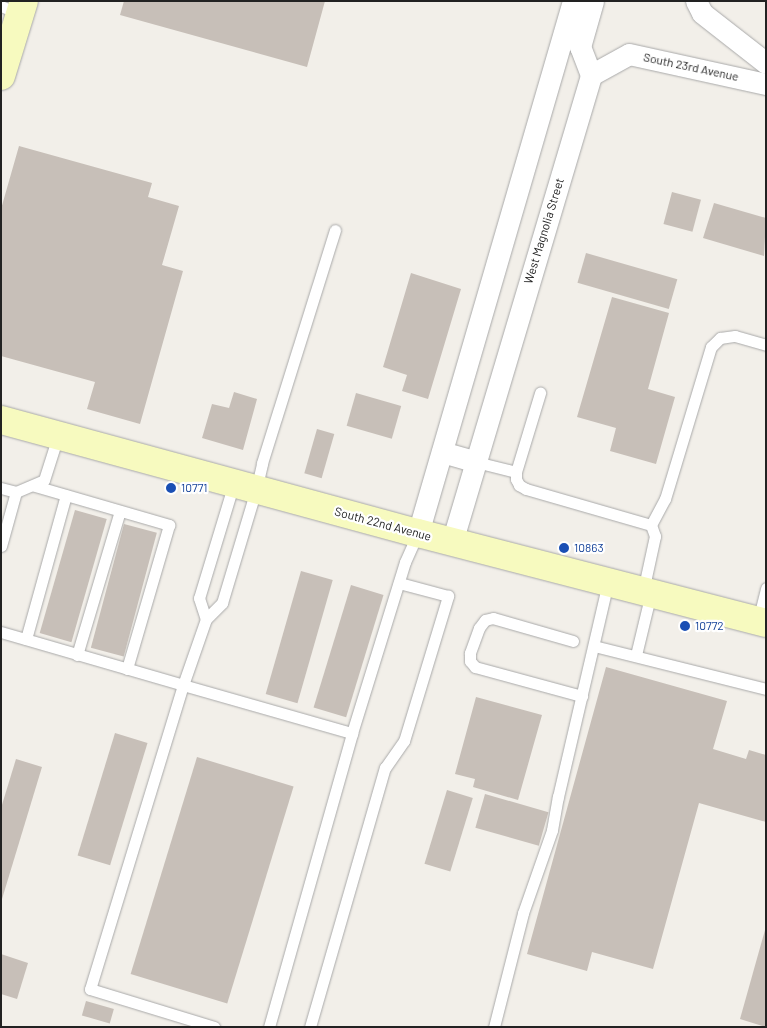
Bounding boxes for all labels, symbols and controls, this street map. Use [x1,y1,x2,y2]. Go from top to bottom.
street label: South 23rd Avenue [642,50,740,84]
street label: West Magnolia Street [521,176,567,286]
place label: 10771 [181,481,208,495]
marker: 10771 [165,482,177,494]
street label: South 22nd Avenue [333,504,433,544]
place label: 10863 [574,541,604,555]
marker: 10863 [558,542,570,554]
place label: 10772 [695,619,724,633]
marker: 10772 [679,620,691,632]

